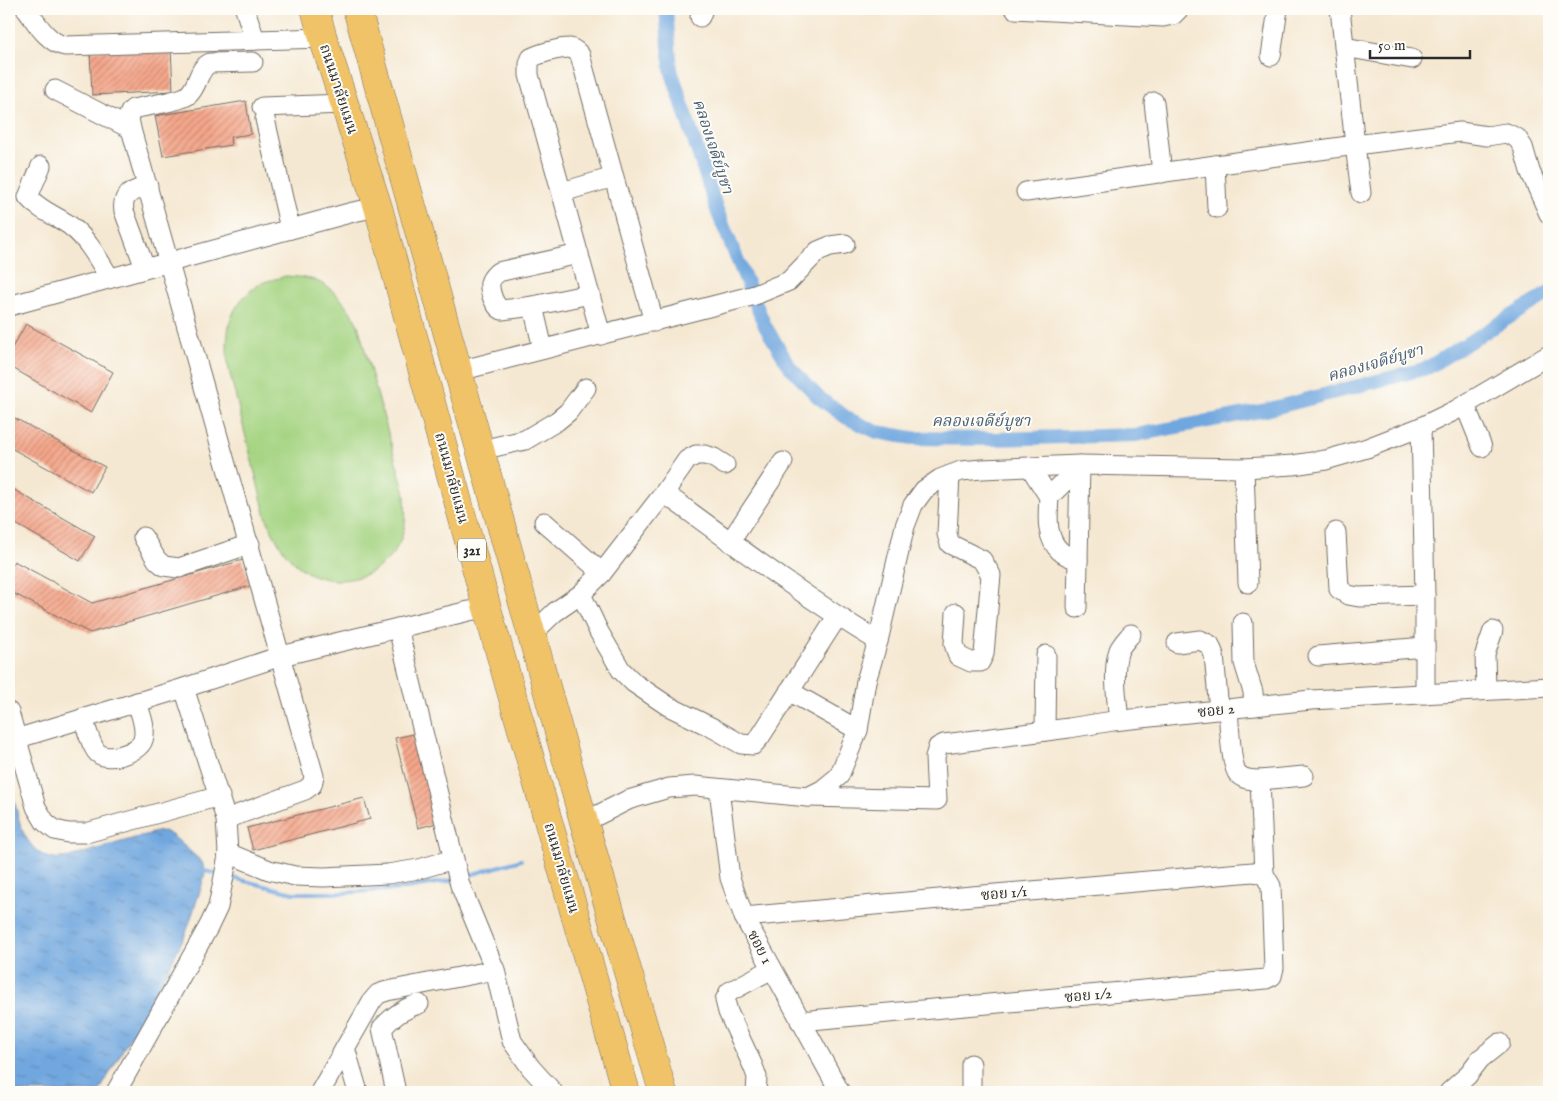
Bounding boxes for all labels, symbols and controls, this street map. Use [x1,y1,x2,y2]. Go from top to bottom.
scale bar [1370,28,1470,60]
text: 50 m [1378,36,1406,55]
street label: ถนนมาลัยแมน [315,42,362,137]
water label: คลองเจดีย์บูชา [687,96,738,198]
water label: คลองเจดีย์บูชา [1325,339,1427,387]
water label: คลองเจดีย์บูชา [932,411,1031,432]
street label: ถนนมาลัยแมน [430,430,473,526]
road number: 321 [458,538,486,562]
street label: ซอย 2 [1197,699,1235,722]
street label: ถนนมาลัยแมน [539,821,584,916]
street label: ซอย 1/1 [980,882,1028,905]
street label: ซอย 1 [743,927,776,967]
street label: ซอย 1/2 [1063,984,1113,1007]

